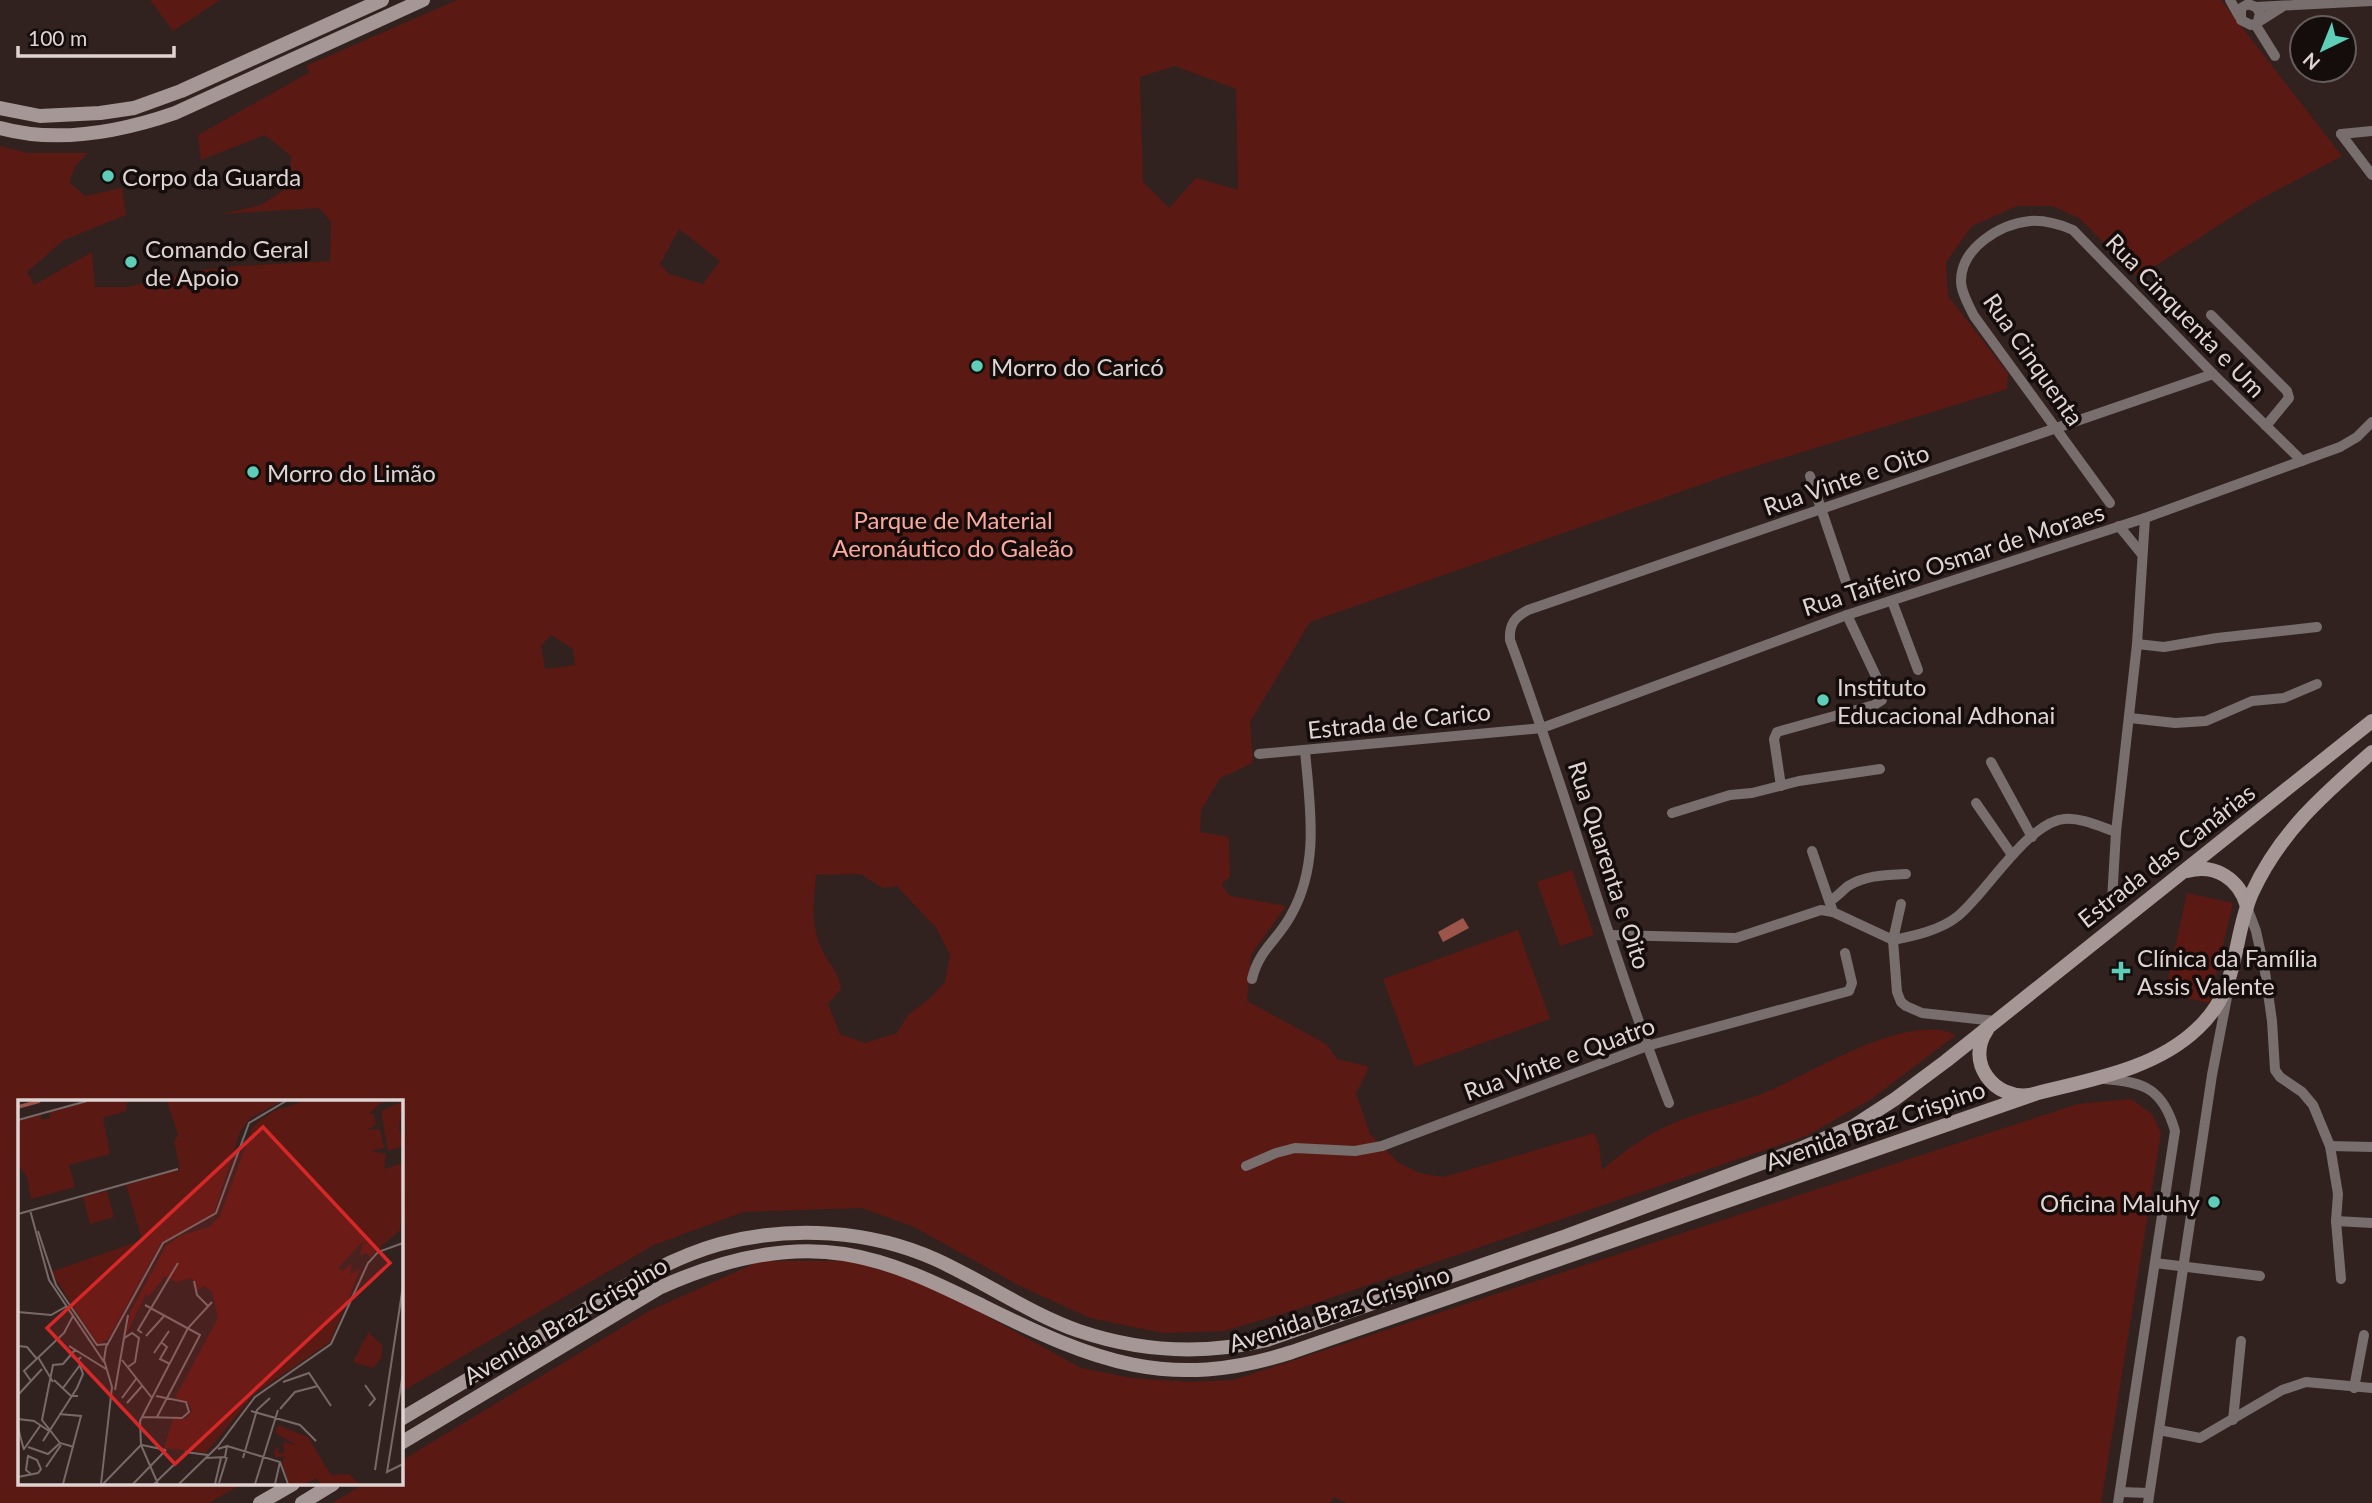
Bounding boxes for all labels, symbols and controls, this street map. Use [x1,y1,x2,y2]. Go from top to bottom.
scale bar [18,14,173,58]
north arrow [2288,14,2358,84]
text: 100 m [28,25,87,50]
text: N [2298,48,2324,75]
place label: Corpo da Guarda [122,162,301,191]
marker: Corpo da Guarda [100,168,116,184]
street label: Rua Cinquenta e Um [2100,227,2272,403]
place label: Comando Geral de Apoio [145,234,309,291]
marker: Comando Geral de Apoio [123,254,139,270]
street label: Rua Cinquenta [1978,287,2090,431]
place label: Morro do Caricó [991,352,1164,381]
marker: Morro do Caricó [969,358,985,374]
street label: Rua Vinte e Oito [1759,437,1933,521]
place label: Morro do Limão [267,458,436,487]
marker: Morro do Limão [245,464,261,480]
street label: Rua Taifeiro Osmar de Moraes [1798,496,2108,622]
park label: Parque de Material Aeronáutico do Galeão [832,505,1074,562]
place label: Instituto Educacional Adhonai [1837,672,2055,729]
marker: Instituto Educacional Adhonai [1815,692,1831,708]
street label: Estrada de Carico [1306,696,1492,744]
street label: Rua Quarenta e Oito [1563,757,1657,973]
street label: Estrada das Canárias [2072,777,2260,933]
place label: Clínica da Família Assis Valente [2137,943,2318,1000]
marker: Clínica da Família Assis Valente [2111,961,2131,981]
street label: Rua Vinte e Quatro [1460,1010,1658,1106]
street label: Avenida Braz Crispino [1761,1074,1989,1176]
inset map [18,1100,402,1486]
place label: Oficina Maluhy [2040,1188,2201,1217]
marker: Oficina Maluhy [2206,1194,2222,1210]
street label: Avenida Braz Crispino [458,1250,672,1390]
street label: Avenida Braz Crispino [1225,1259,1453,1357]

